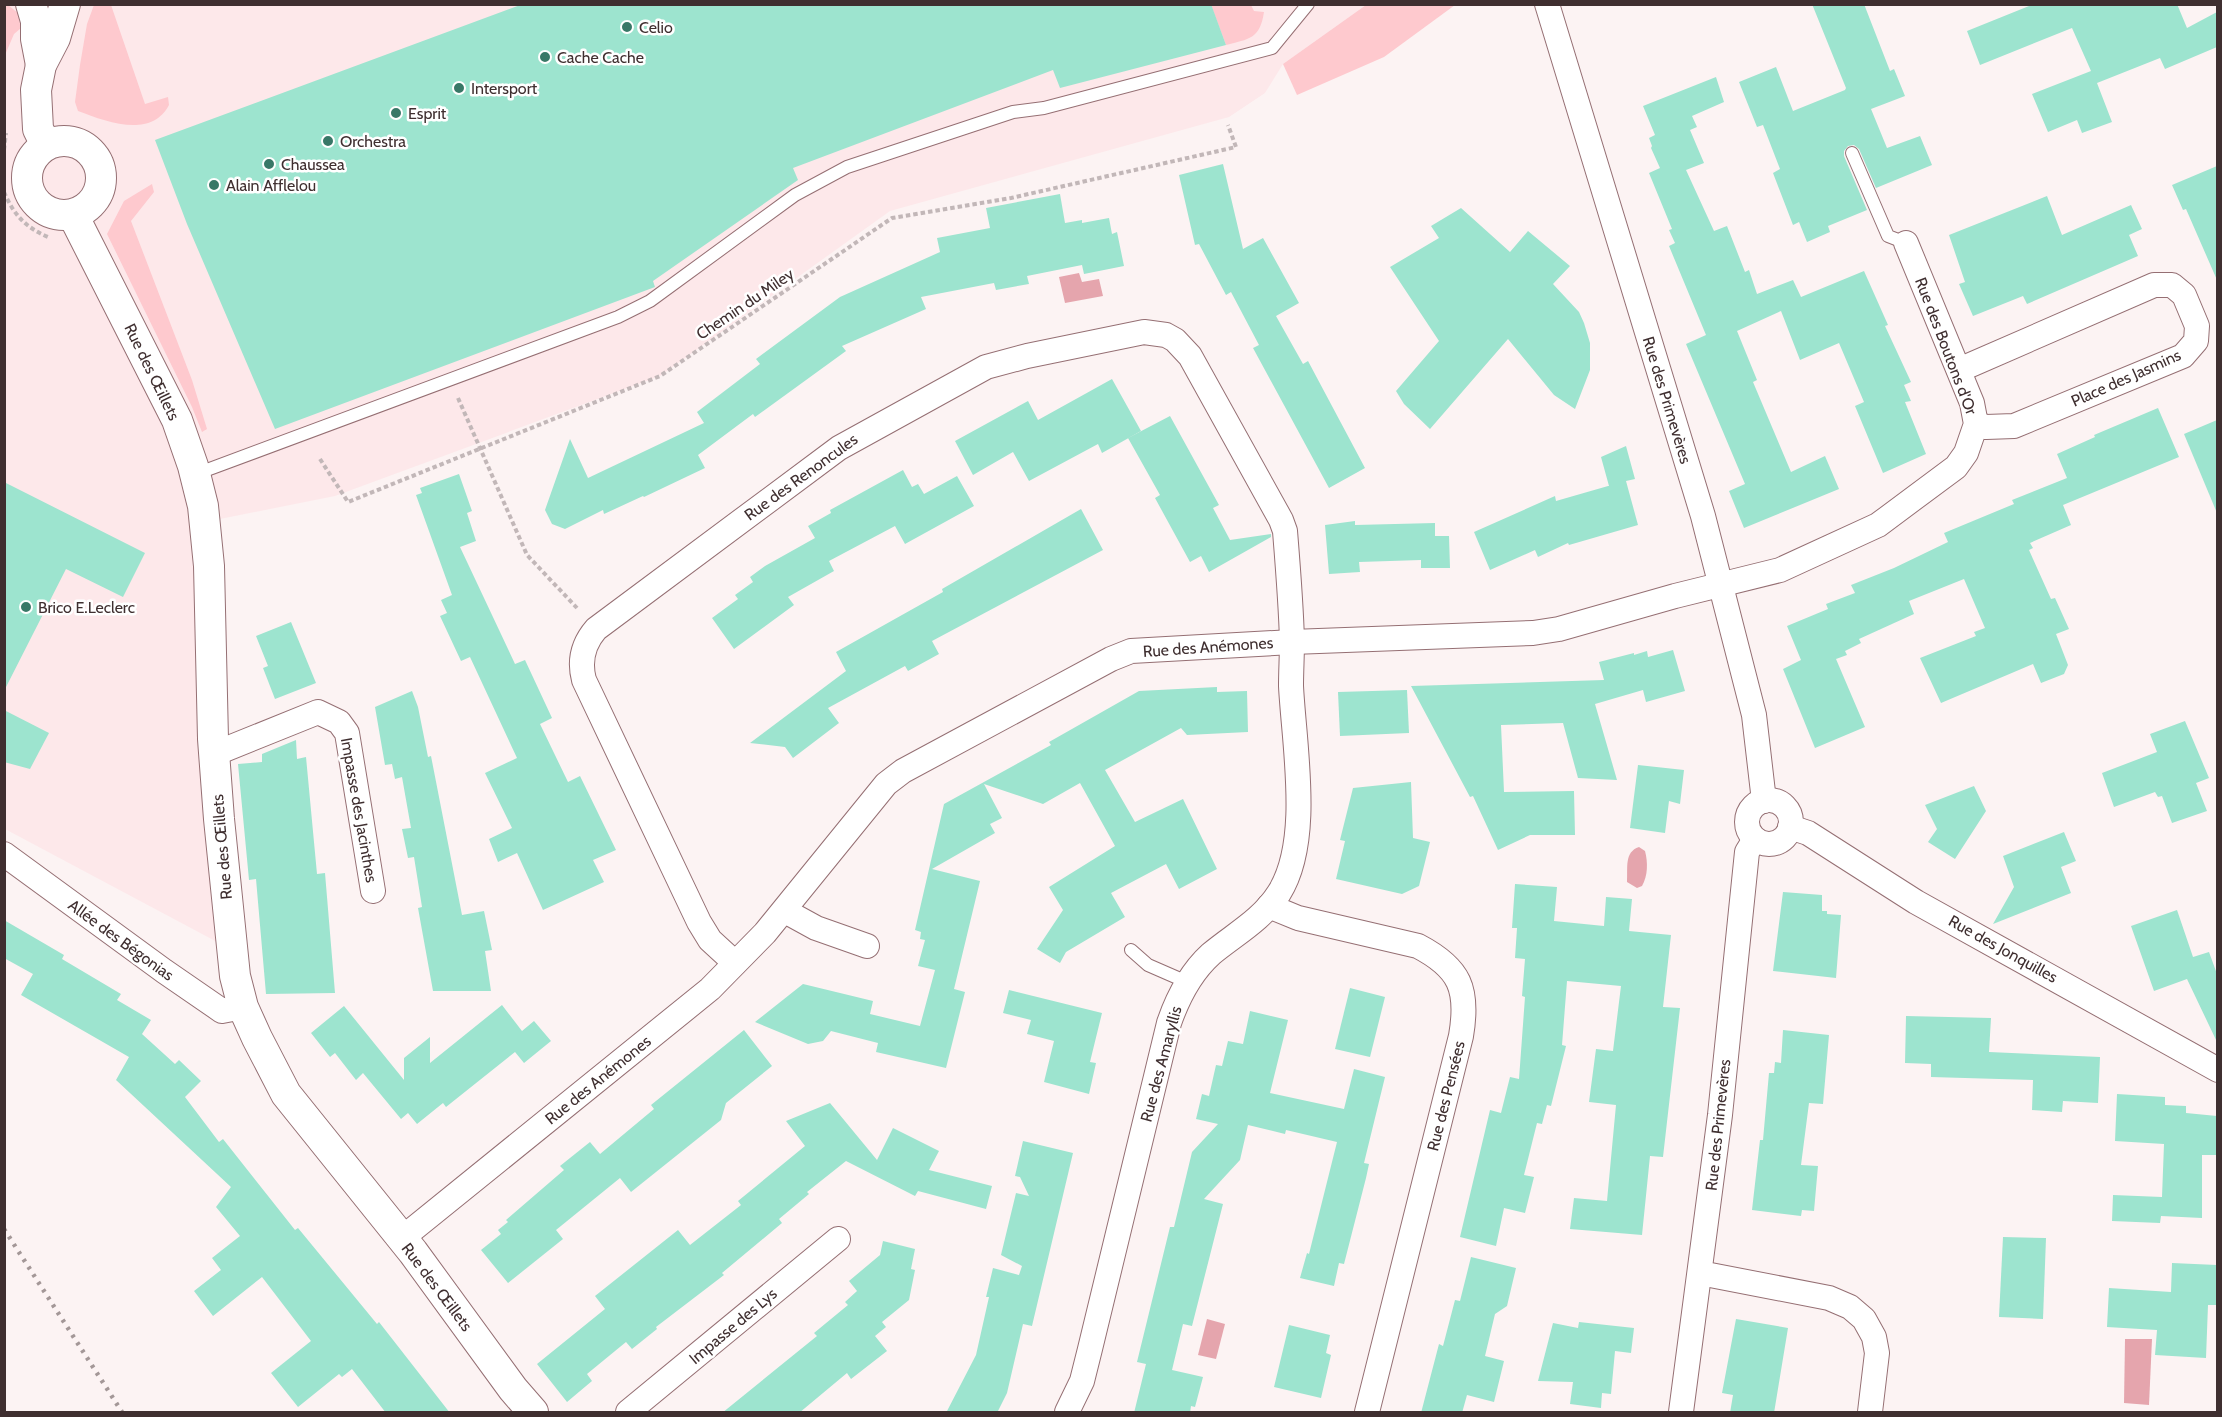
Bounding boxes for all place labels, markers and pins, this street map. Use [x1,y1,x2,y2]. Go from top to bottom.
place label: Celio [639,18,673,37]
marker: Celio [620,20,634,34]
place label: Cache Cache [557,48,644,67]
marker: Cache Cache [538,50,552,64]
place label: Intersport [471,79,538,98]
marker: Intersport [452,81,466,95]
place label: Esprit [408,104,447,123]
marker: Esprit [389,106,403,120]
place label: Orchestra [340,132,406,151]
marker: Orchestra [321,134,335,148]
place label: Chaussea [281,155,345,174]
marker: Chaussea [262,157,276,171]
place label: Alain Afflelou [226,176,316,195]
marker: Alain Afflelou [207,178,221,192]
place label: Brico E.Leclerc [38,598,135,617]
marker: Brico E.Leclerc [19,600,33,614]

